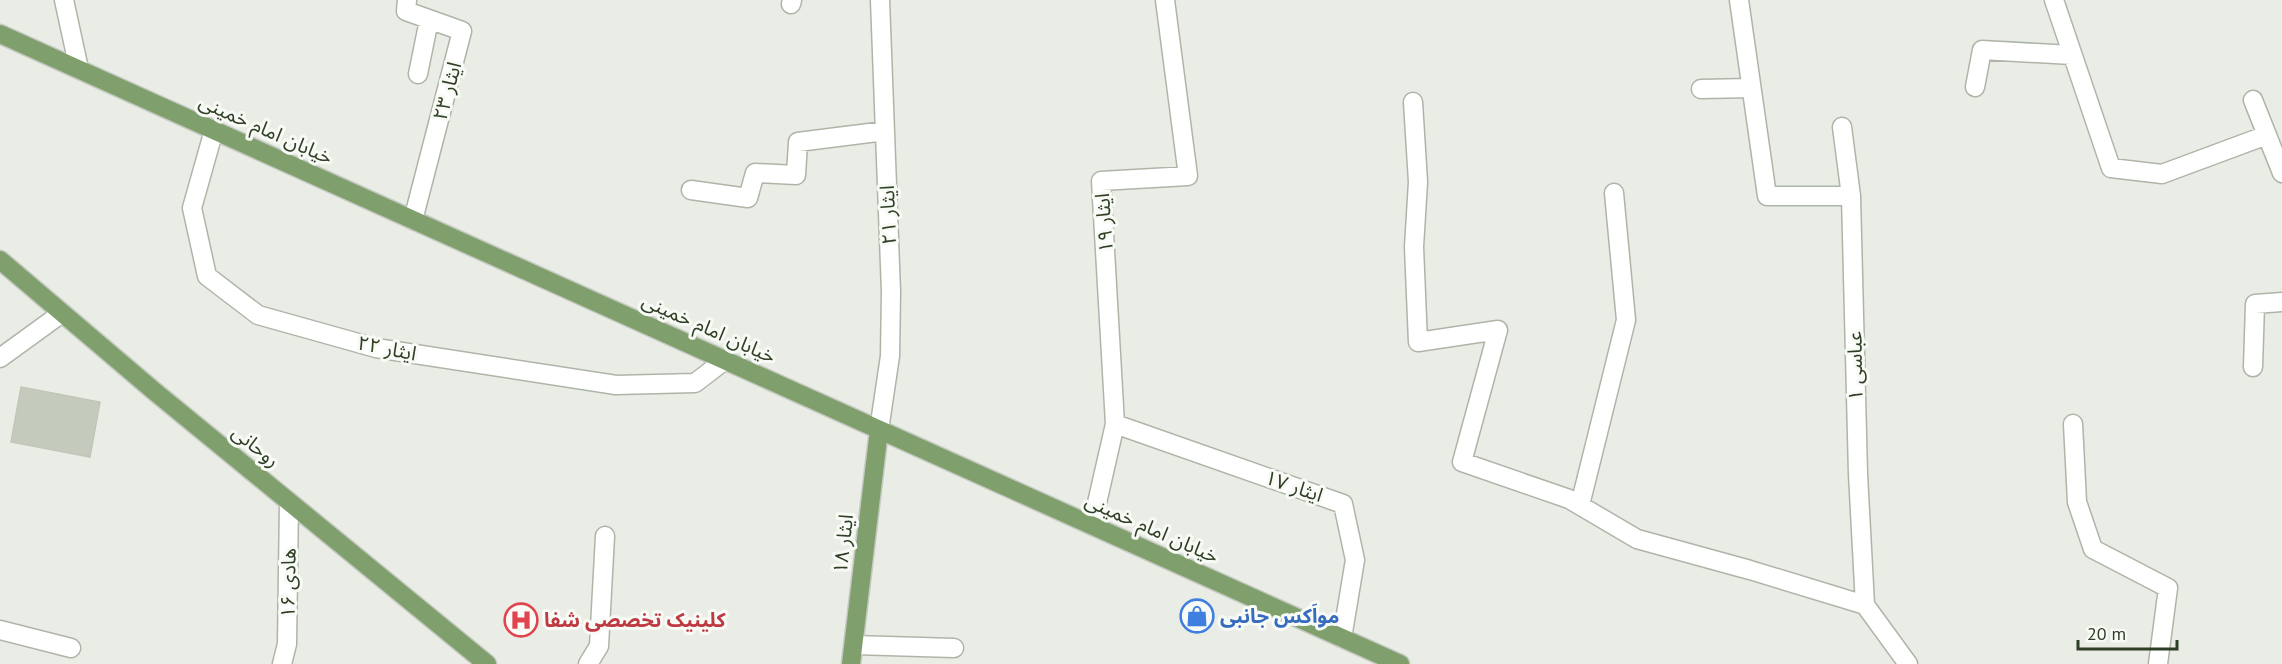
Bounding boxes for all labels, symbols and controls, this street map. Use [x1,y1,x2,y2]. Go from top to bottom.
street label: ایثار ۲۳ [427,59,467,123]
street label: خیابان امام خمینی [194,88,337,172]
street label: ایثار ۲۱ [874,185,902,245]
street label: ایثار ١٩ [1089,192,1119,254]
street label: خیابان امام خمینی [637,287,780,371]
street label: ایثار ۲۲ [355,330,419,366]
street label: عباسی ۱ [1841,331,1869,401]
street label: روحانی [227,419,285,473]
street label: ایثار ۱۷ [1262,464,1326,508]
street label: خیابان امام خمینی [1080,487,1223,571]
street label: ایثار ۱۸ [827,513,859,575]
street label: هادی ۱۶ [274,548,302,618]
shop icon: مواَکس جانبی [1179,598,1215,634]
hospital icon: کلینیک تخصصی شفا [503,602,539,638]
place label: مواَکس جانبی [1220,603,1339,629]
place label: کلینیک تخصصی شفا [544,607,726,633]
scale bar [2078,613,2177,651]
text: 20 m [2087,622,2126,645]

